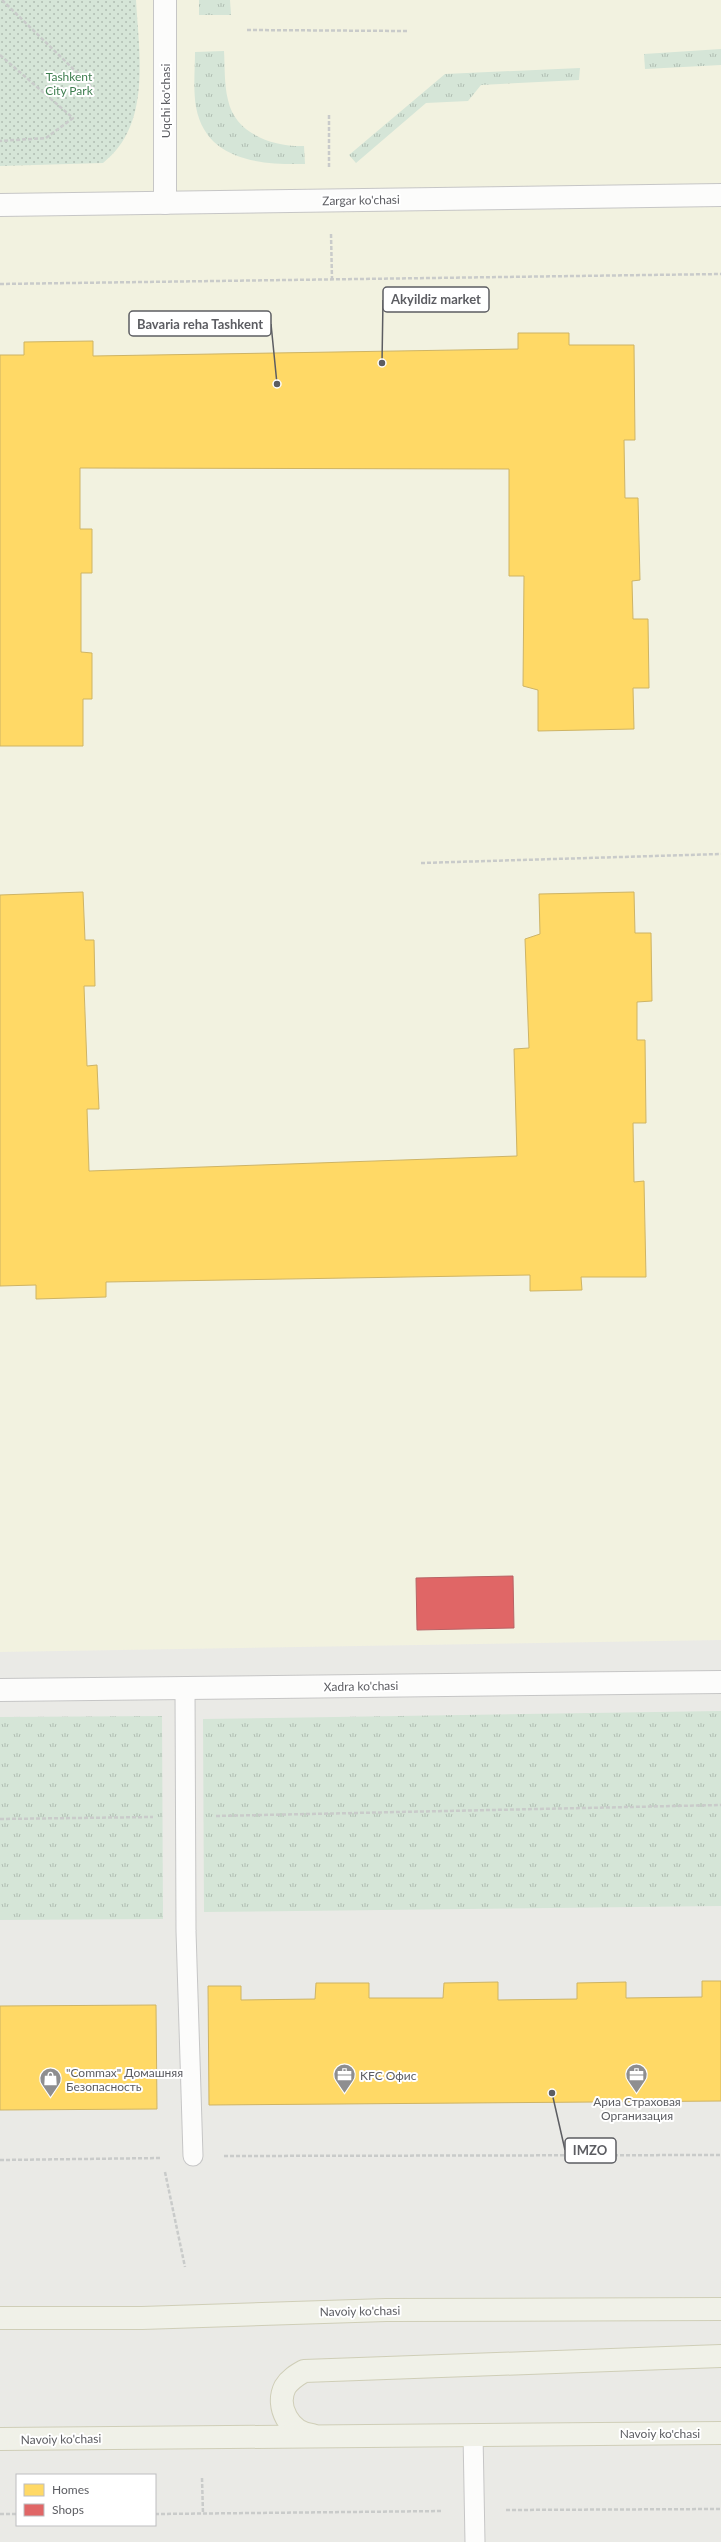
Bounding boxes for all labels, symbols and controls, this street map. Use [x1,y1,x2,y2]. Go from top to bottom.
street label: Uqchi ko'chasi [158,64,173,138]
park label: Tashkent City Park [45,69,94,98]
street label: Zargar ko'chasi [322,192,400,208]
callout: Akyildiz market [383,287,489,312]
text: Akyildiz market [390,291,481,307]
callout: Bavaria reha Tashkent [129,311,271,336]
text: Bavaria reha Tashkent [137,316,263,332]
street label: Xadra ko'chasi [324,1678,399,1694]
office icon: Ариа Страховая Организация [624,2061,650,2094]
office icon: KFC Офис [332,2062,358,2095]
place label: "Commax" Домашняя Безопасность [66,2065,183,2094]
shop icon: "Commax" Домашняя Безопасность [37,2066,63,2099]
place label: KFC Офис [360,2068,417,2083]
place label: Ариа Страховая Организация [593,2094,681,2123]
callout: IMZO [565,2138,616,2163]
text: IMZO [573,2142,608,2158]
street label: Navoiy ko'chasi [320,2303,400,2319]
street label: Navoiy ko'chasi [620,2426,700,2441]
street label: Navoiy ko'chasi [21,2431,101,2447]
legend [16,2474,156,2526]
text: Homes [52,2482,89,2497]
text: Shops [52,2502,84,2517]

